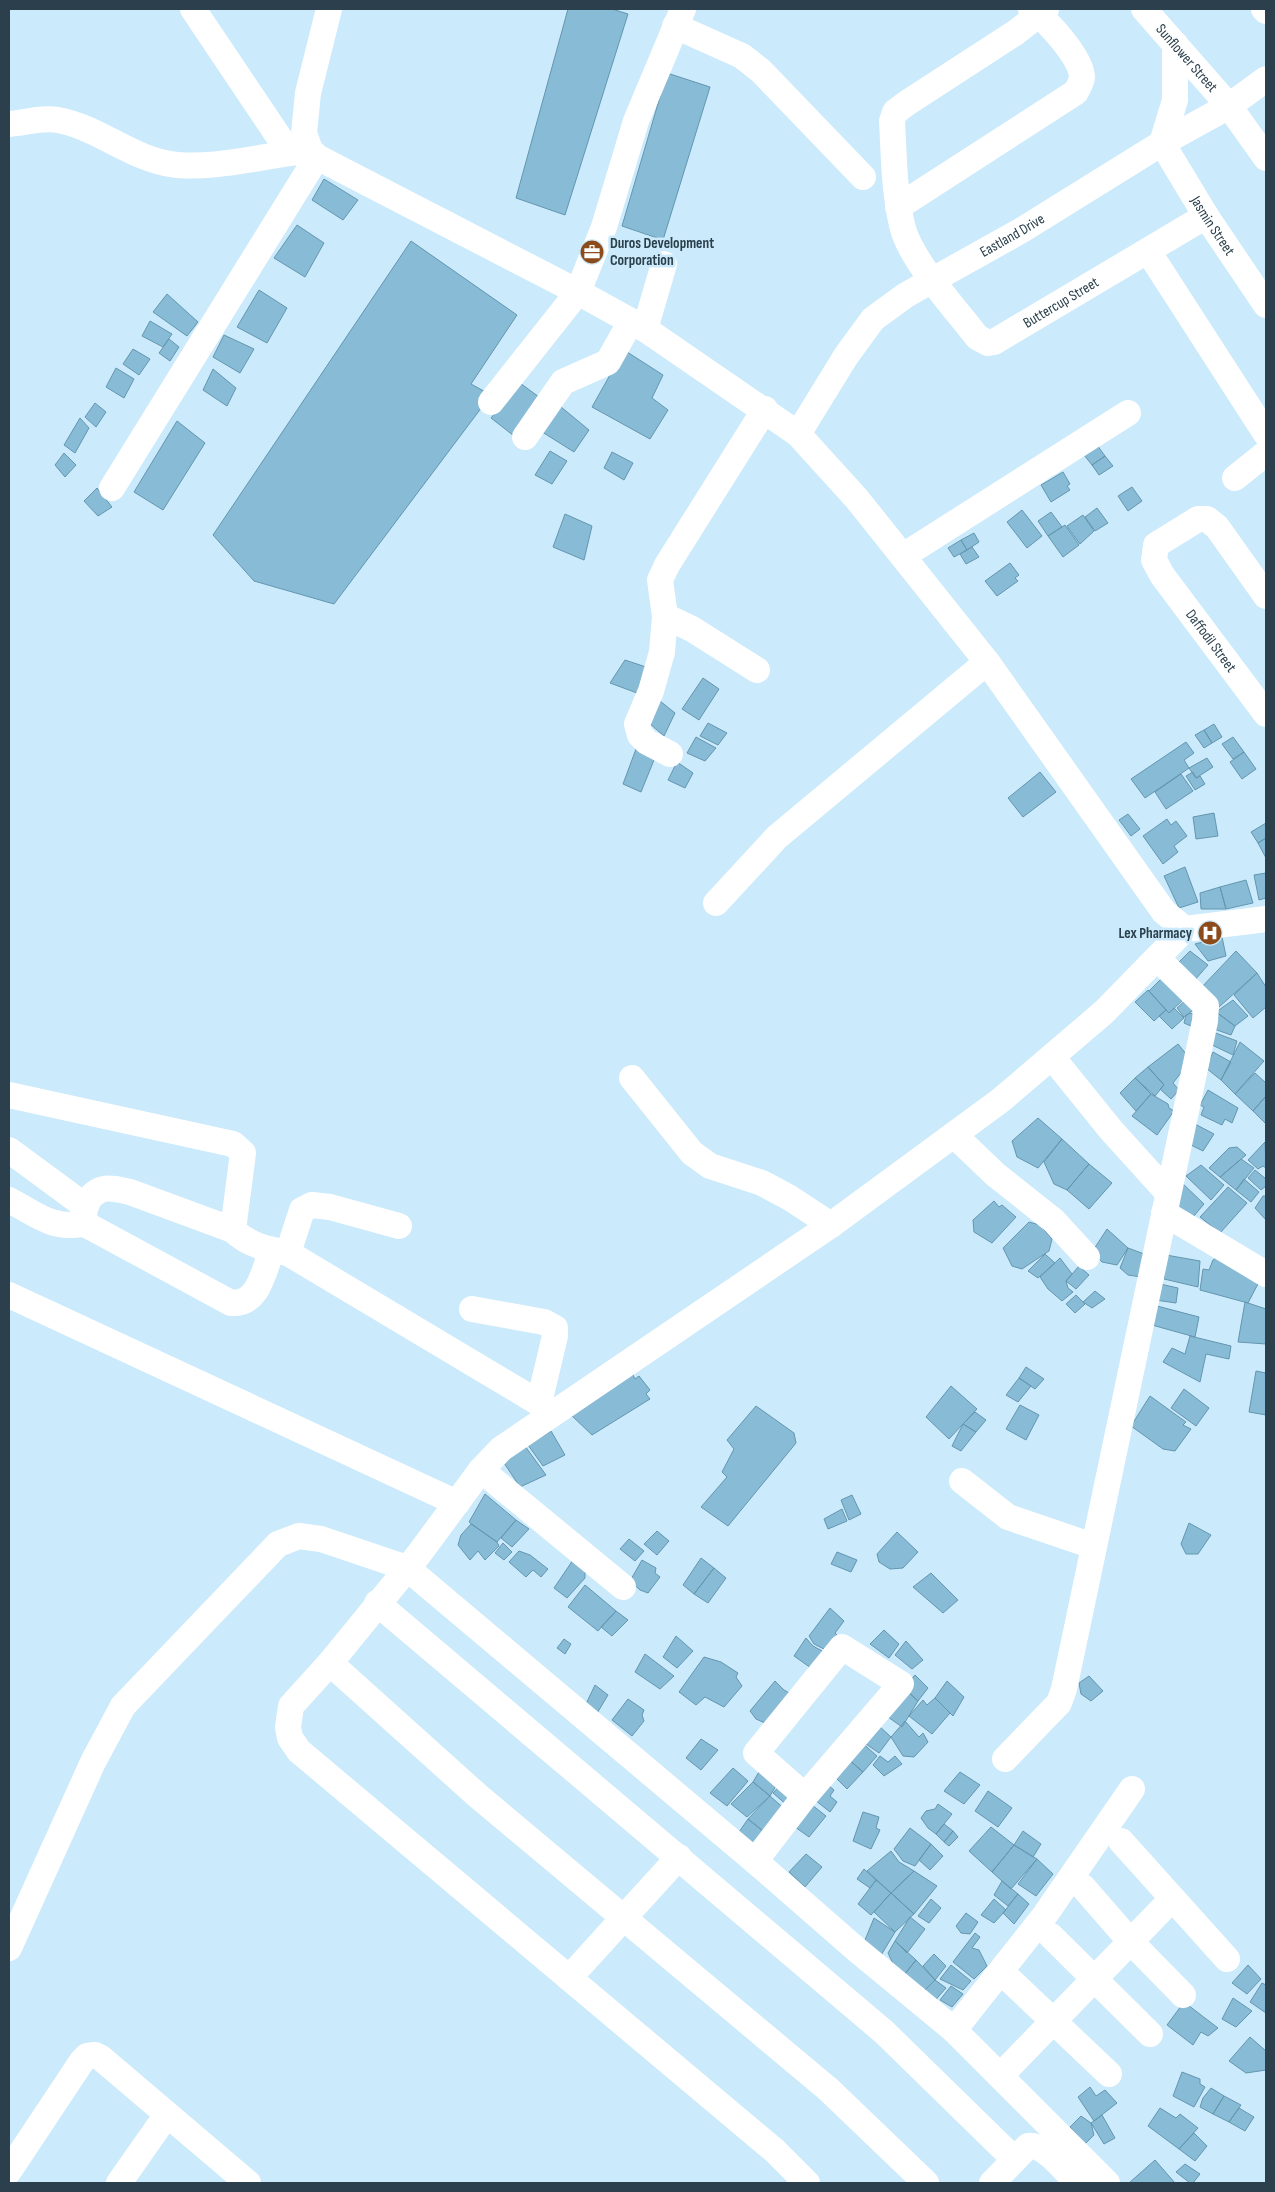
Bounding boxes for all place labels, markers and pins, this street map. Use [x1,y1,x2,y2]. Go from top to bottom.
place label: Duros Development Corporation [610,234,714,270]
office icon: Duros Development Corporation [579,239,605,265]
hospital icon: Lex Pharmacy [1197,920,1223,946]
place label: Lex Pharmacy [1119,924,1193,943]

